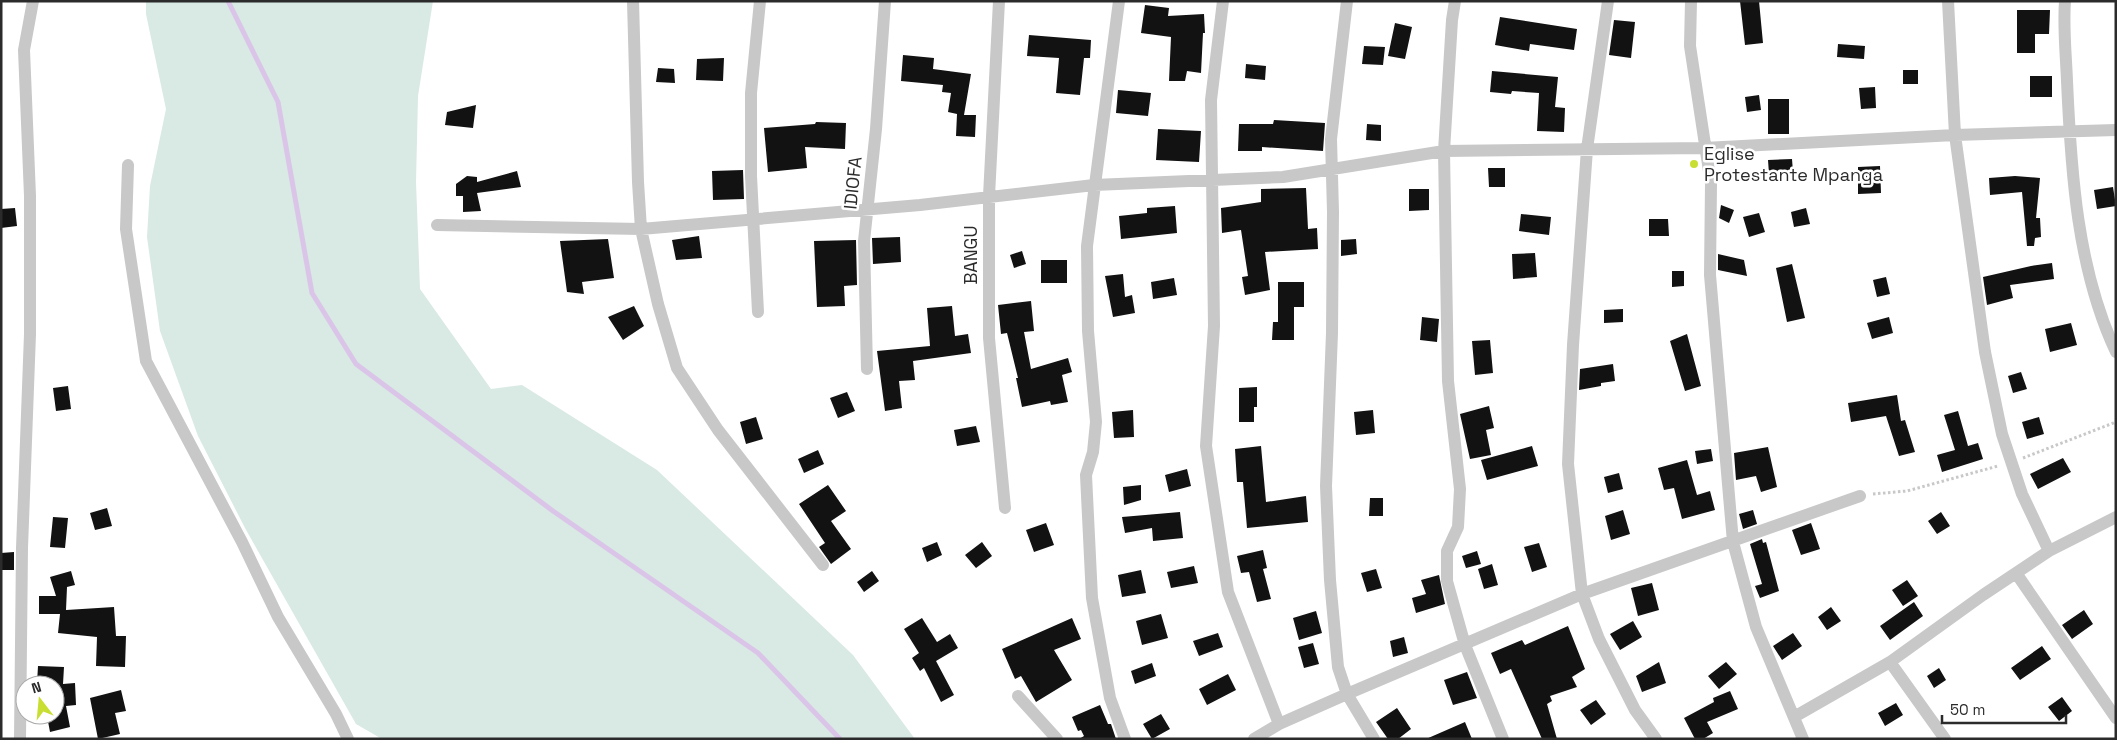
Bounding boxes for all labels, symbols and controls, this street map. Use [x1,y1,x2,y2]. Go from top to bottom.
place label: Eglise Protestante Mpanga [1704,142,1883,186]
street label: IDIOFA [838,155,867,211]
marker: Eglise Protestante Mpanga [1688,158,1700,170]
street label: BANGU [959,226,982,284]
north arrow [15,675,65,725]
text: N [29,678,43,697]
scale bar [1942,692,2066,724]
text: 50 m [1950,700,1985,719]

